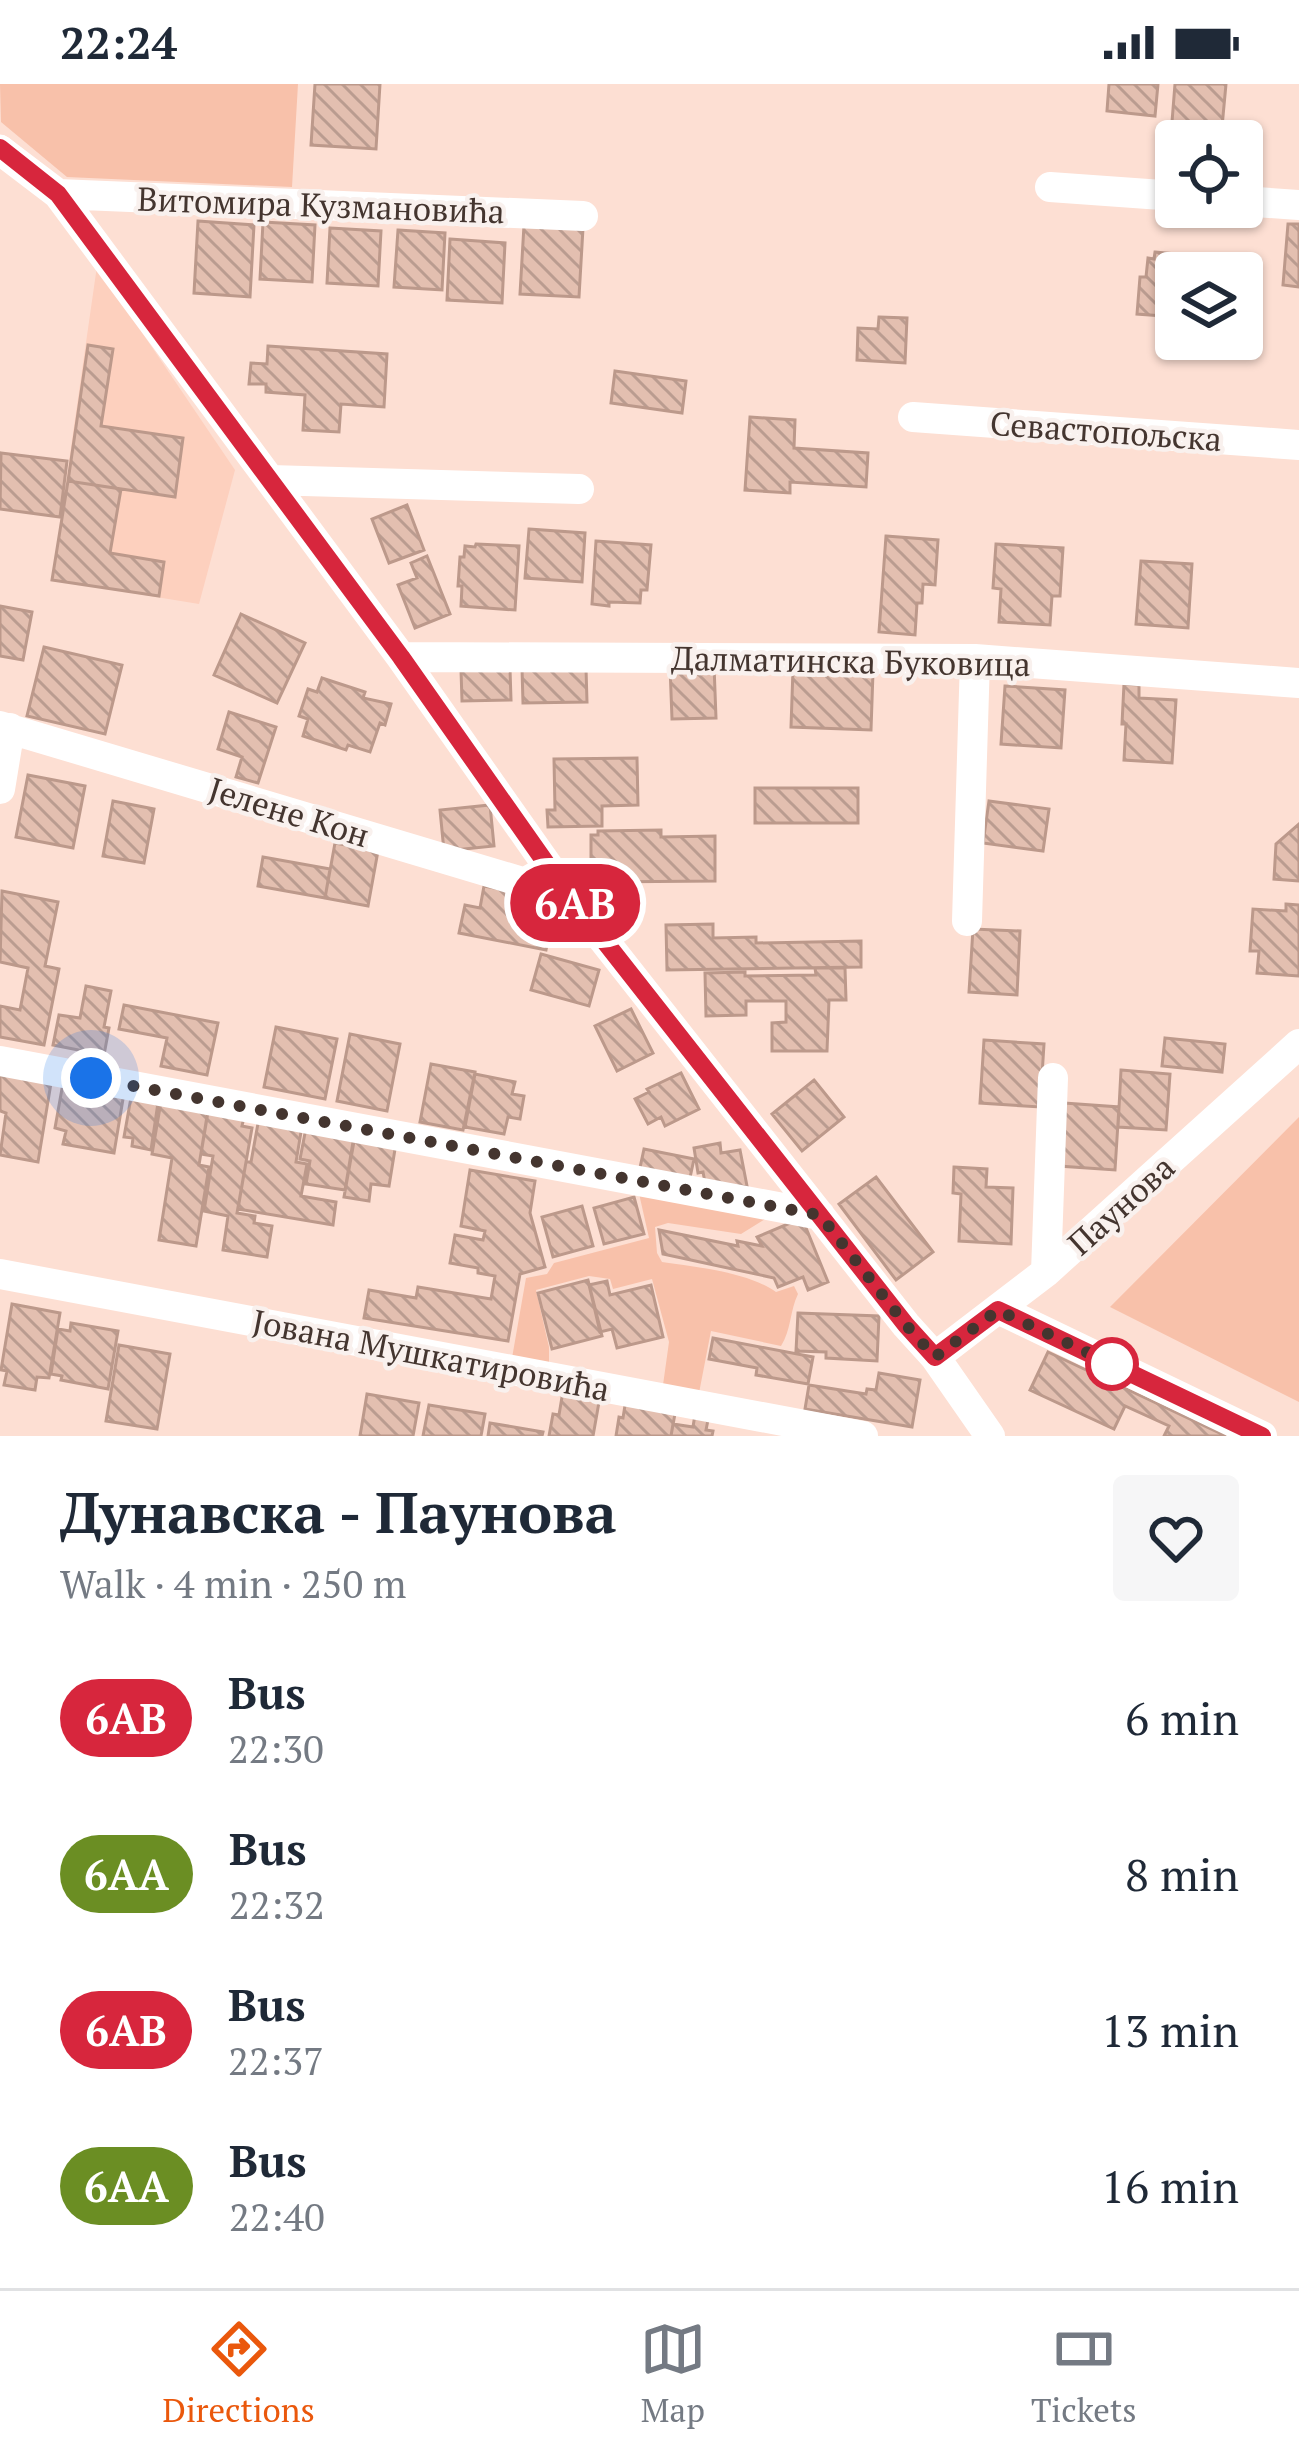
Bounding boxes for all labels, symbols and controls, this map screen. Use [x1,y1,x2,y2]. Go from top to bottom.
text: 22:24 [60,12,177,72]
map controls [1155,120,1263,360]
button: locate [1155,120,1263,228]
street label: Витомира Кузмановића [137,177,505,232]
button: layers [1155,252,1263,360]
street label: Севастопољска [989,401,1223,460]
street label: Далматинска Буковица [671,636,1031,685]
street label: Јелене Кон [204,767,374,856]
line badge: 6AB [506,864,644,942]
text: 6AB [534,875,616,931]
your location [61,1048,121,1108]
street label: Паунова [1058,1145,1183,1264]
street label: Јована Мушкатировића [249,1299,613,1410]
unlabelled marker [1087,1339,1137,1389]
text: Дунавска - Паунова [60,1474,617,1549]
button: heart [1113,1475,1239,1601]
text: Walk · 4 min · 250 m [60,1557,406,1609]
text: Bus [228,1662,306,1722]
text: 6 min [1125,1688,1239,1748]
text: 6AB [85,1690,167,1746]
text: 22:30 [228,1722,324,1774]
text: Bus [229,1818,307,1878]
text: 8 min [1125,1844,1239,1904]
text: 6AA [84,1846,169,1902]
text: 22:32 [229,1878,325,1930]
text: Bus [228,1974,306,2034]
text: 13 min [1101,2000,1239,2060]
text: 6AB [85,2002,167,2058]
text: 22:37 [228,2034,324,2086]
text: Bus [229,2130,307,2190]
text: 16 min [1101,2156,1239,2216]
text: 6AA [84,2158,169,2214]
text: 22:40 [229,2190,325,2242]
tab: Directions [163,2316,315,2431]
tab: Map [640,2316,706,2431]
tab: Tickets [1031,2316,1136,2431]

